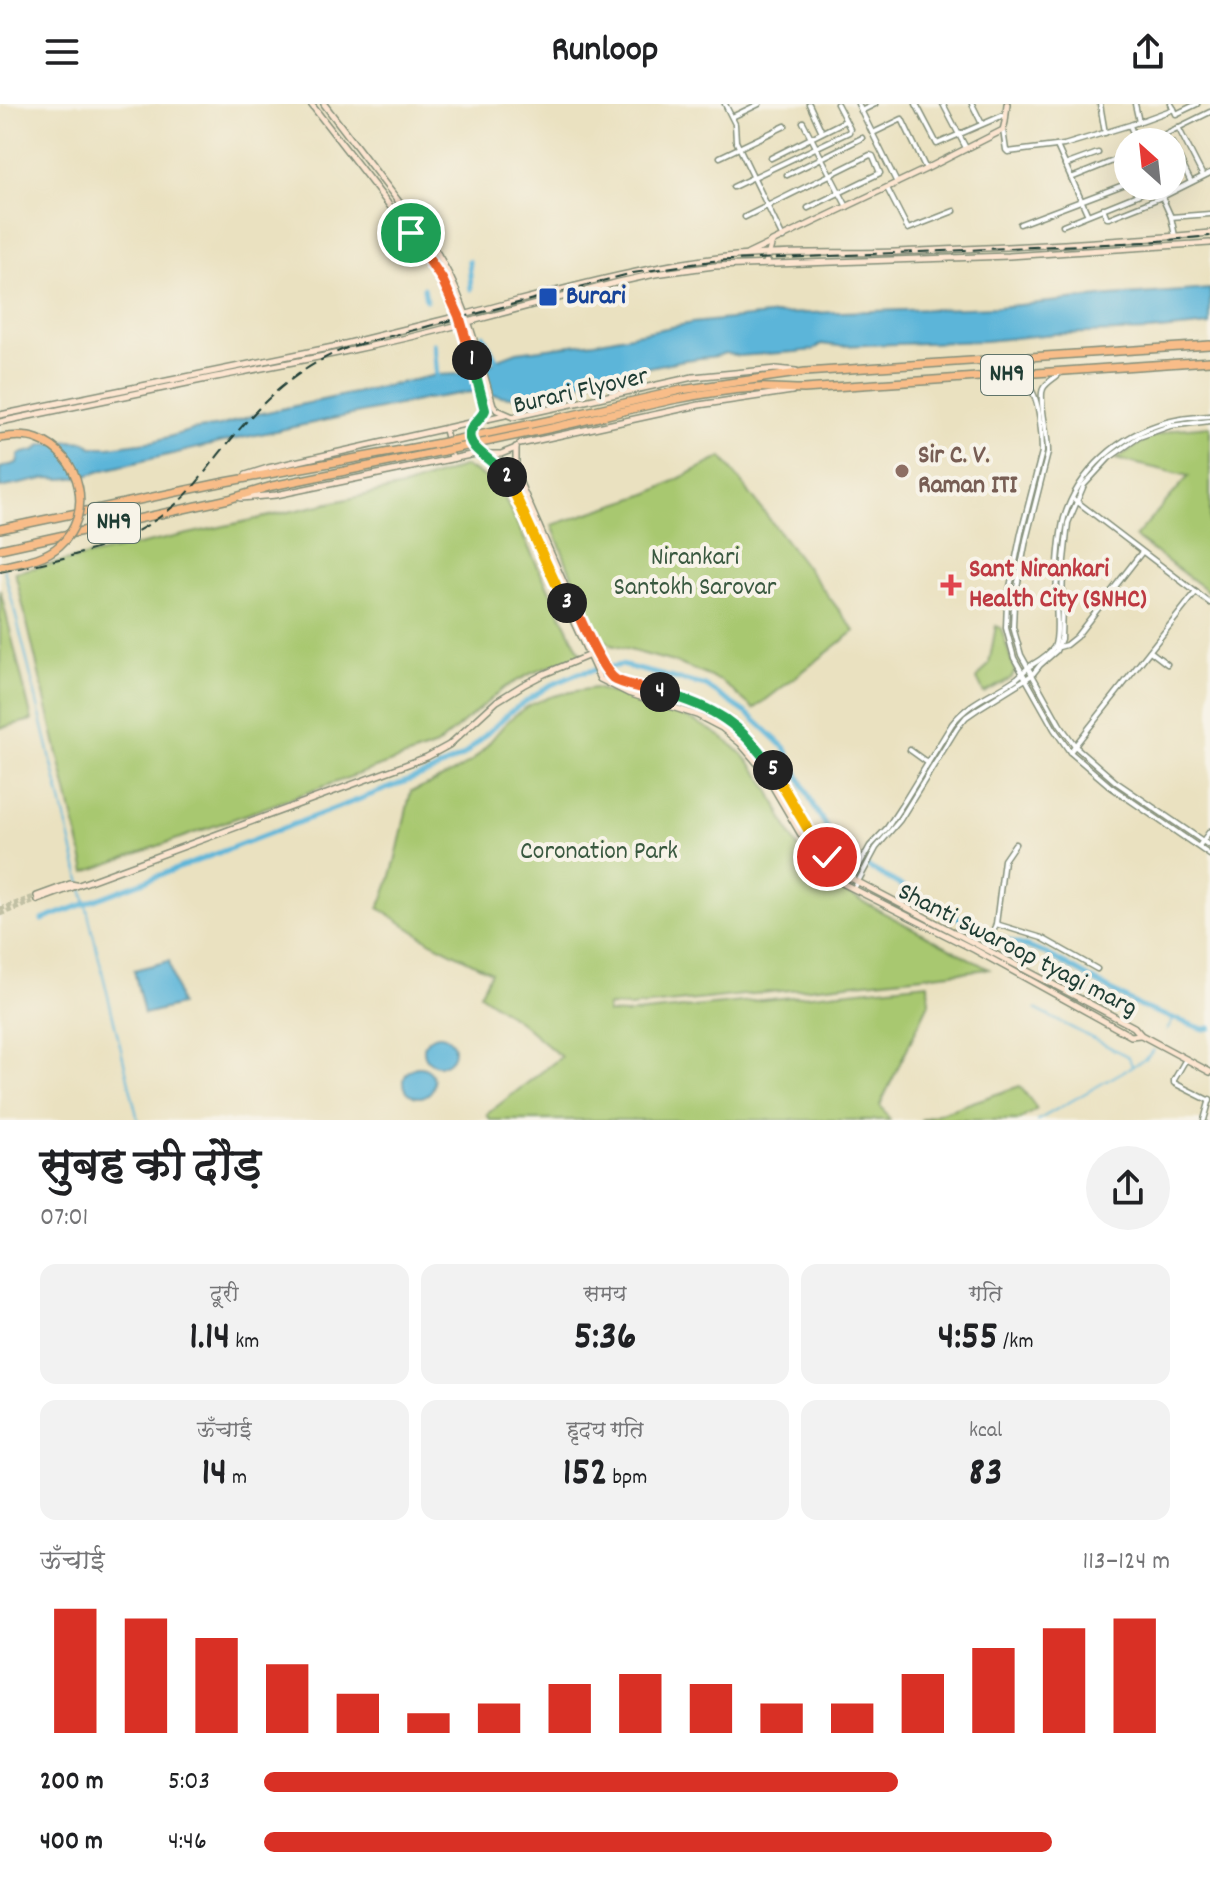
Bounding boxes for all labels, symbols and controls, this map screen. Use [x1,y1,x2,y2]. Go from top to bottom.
text: Runloop [552,26,658,78]
icon: menu [40,30,84,74]
icon: share [1126,30,1170,74]
north arrow [1114,128,1186,200]
map controls [1114,128,1186,200]
pin [377,199,445,267]
icon: arrive [389,211,433,255]
place label: Burari [566,279,626,316]
marker: Burari [537,286,559,308]
pin: 1 [452,340,492,380]
text: 1 [470,344,474,375]
road number: NH9 [981,355,1033,395]
street label: Burari Flyover [510,358,653,425]
place label: Sir C. V. Raman ITI [918,438,1018,505]
pin: 2 [487,457,527,497]
text: 2 [502,461,512,492]
marker: Sir C. V. Raman ITI [893,462,911,480]
road number: NH9 [88,503,140,543]
park label: Nirankari Santokh Sarovar [614,540,777,607]
place label: Sant Nirankari Health City (SNHC) [969,552,1147,619]
marker: Sant Nirankari Health City (SNHC) [940,574,962,596]
pin: 3 [547,583,587,623]
text: 3 [562,587,572,618]
pin: 4 [640,672,680,712]
text: 4 [655,676,665,707]
pin: 5 [753,750,793,790]
text: 5 [768,754,778,785]
pin [793,823,861,891]
park label: Coronation Park [520,834,678,871]
icon: check [805,835,849,879]
street label: Shanti Swaroop tyagi marg [891,874,1143,1028]
text: सुबह की दौड़ [40,1138,261,1201]
button: share [1086,1146,1170,1230]
text: 07:01 [40,1200,88,1237]
text: दूरी [210,1280,239,1311]
text: समय [583,1280,627,1311]
text: गति [969,1280,1002,1311]
text: 1.14 [189,1311,230,1368]
text: 5:36 [574,1311,636,1368]
text: 4:55 [938,1311,998,1368]
text: km [230,1327,259,1358]
text: /km [998,1327,1034,1358]
text: ऊँचाई [197,1416,252,1447]
text: हृदय गति [566,1416,644,1447]
text: kcal [969,1416,1002,1447]
text: 14 [202,1447,227,1504]
text: 152 [563,1447,607,1504]
text: 83 [969,1447,1003,1504]
text: m [227,1463,247,1494]
text: bpm [607,1463,647,1494]
text: ऊँचाई [40,1544,105,1581]
text: 113–124 m [1083,1544,1170,1581]
text: 200 m [40,1764,104,1801]
text: 5:03 [168,1764,210,1801]
text: 400 m [40,1824,103,1861]
text: 4:46 [168,1824,207,1861]

